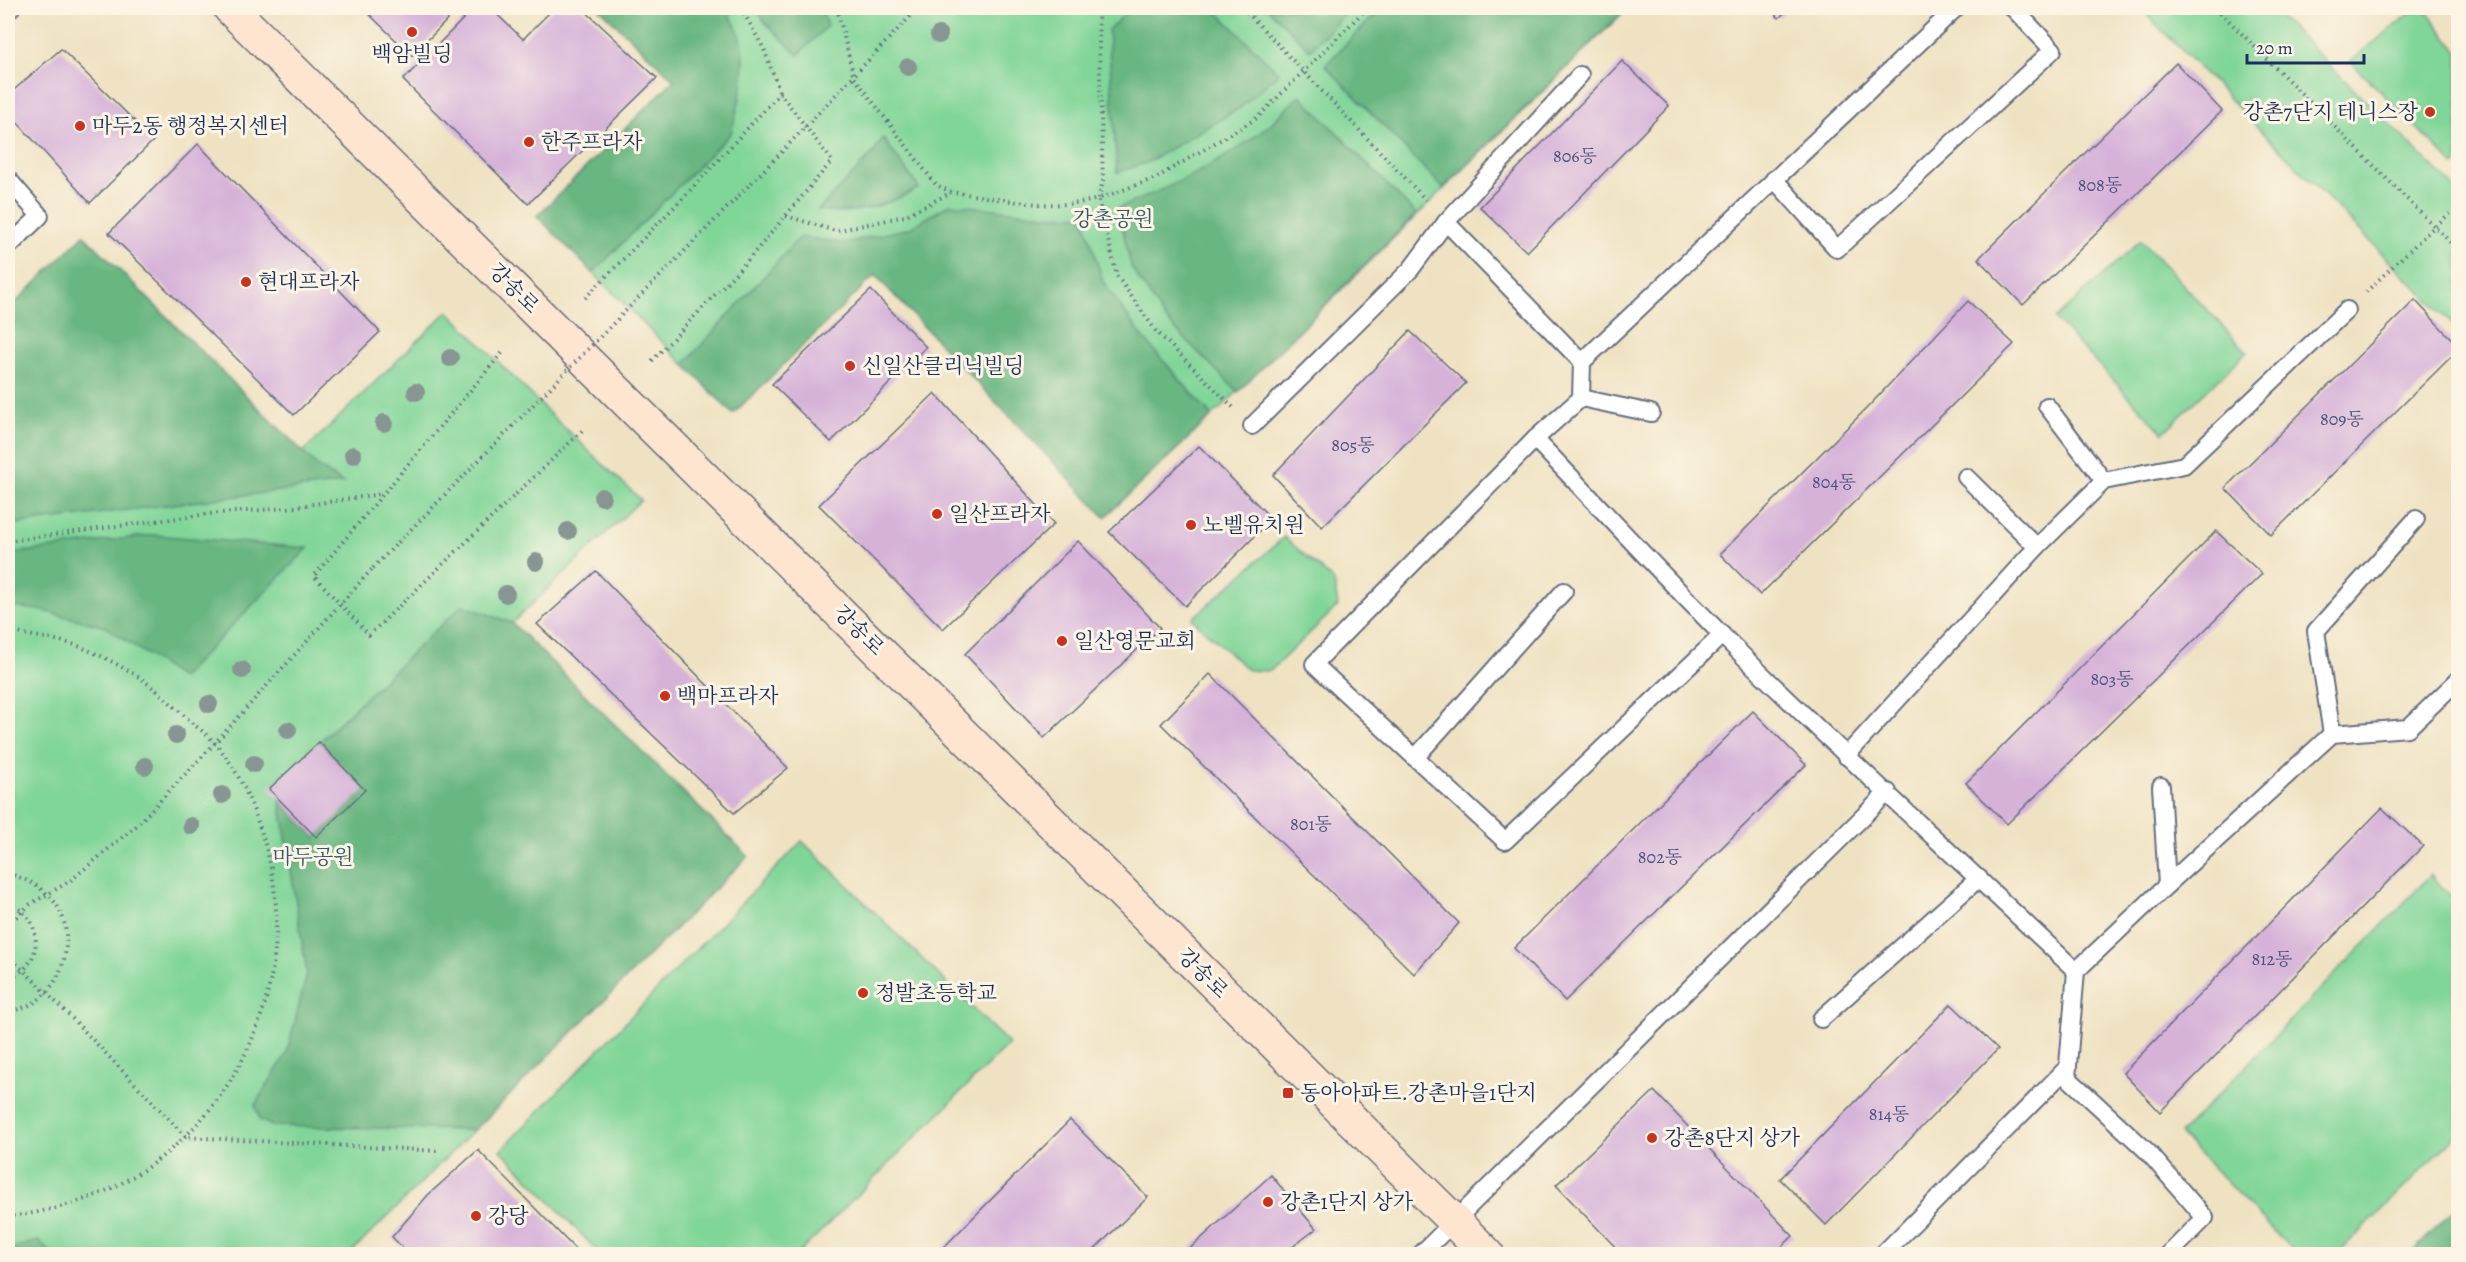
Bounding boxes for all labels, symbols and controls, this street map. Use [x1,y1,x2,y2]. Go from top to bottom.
marker: 백암빌딩 [405,25,419,39]
scale bar [2247,27,2364,65]
text: 20 m [2256,36,2293,60]
place label: 백암빌딩 [371,40,453,68]
place label: 강촌7단지 테니스장 [2243,98,2419,126]
marker: 강촌7단지 테니스장 [2423,105,2437,119]
place label: 마두2동 행정복지센터 [92,112,289,140]
marker: 마두2동 행정복지센터 [73,119,87,133]
place label: 한주프라자 [541,128,643,156]
marker: 한주프라자 [522,135,536,149]
house number: 806동 [1553,144,1597,168]
house number: 808동 [2078,173,2122,197]
park label: 강촌공원 [1072,205,1154,233]
street label: 강송로 [483,257,545,319]
place label: 현대프라자 [258,268,360,296]
marker: 현대프라자 [239,275,253,289]
place label: 신일산클리닉빌딩 [862,352,1024,380]
marker: 신일산클리닉빌딩 [843,359,857,373]
house number: 809동 [2320,407,2364,431]
house number: 805동 [1331,433,1375,457]
house number: 804동 [1812,470,1856,494]
place label: 일산프라자 [949,500,1051,528]
marker: 일산프라자 [930,507,944,521]
place label: 노벨유치원 [1203,511,1304,539]
marker: 노벨유치원 [1184,518,1198,532]
street label: 강송로 [828,599,890,661]
place label: 일산영문교회 [1074,627,1196,655]
marker: 일산영문교회 [1055,634,1069,648]
house number: 803동 [2090,667,2134,691]
place label: 백마프라자 [677,682,779,710]
marker: 백마프라자 [658,689,672,703]
house number: 801동 [1290,812,1332,836]
park label: 마두공원 [272,843,354,871]
house number: 802동 [1638,845,1682,869]
street label: 강송로 [1172,942,1234,1004]
house number: 812동 [2252,947,2292,971]
place label: 정발초등학교 [875,979,997,1007]
marker: 정발초등학교 [856,986,870,1000]
place label: 동아아파트.강촌마을1단지 [1300,1079,1537,1107]
marker: 동아아파트.강촌마을1단지 [1281,1086,1295,1100]
house number: 814동 [1869,1102,1909,1126]
place label: 강촌8단지 상가 [1664,1124,1801,1152]
marker: 강촌8단지 상가 [1645,1131,1659,1145]
place label: 강촌1단지 상가 [1280,1188,1414,1216]
marker: 강촌1단지 상가 [1261,1195,1275,1209]
place label: 강당 [488,1202,529,1230]
marker: 강당 [469,1209,483,1223]

